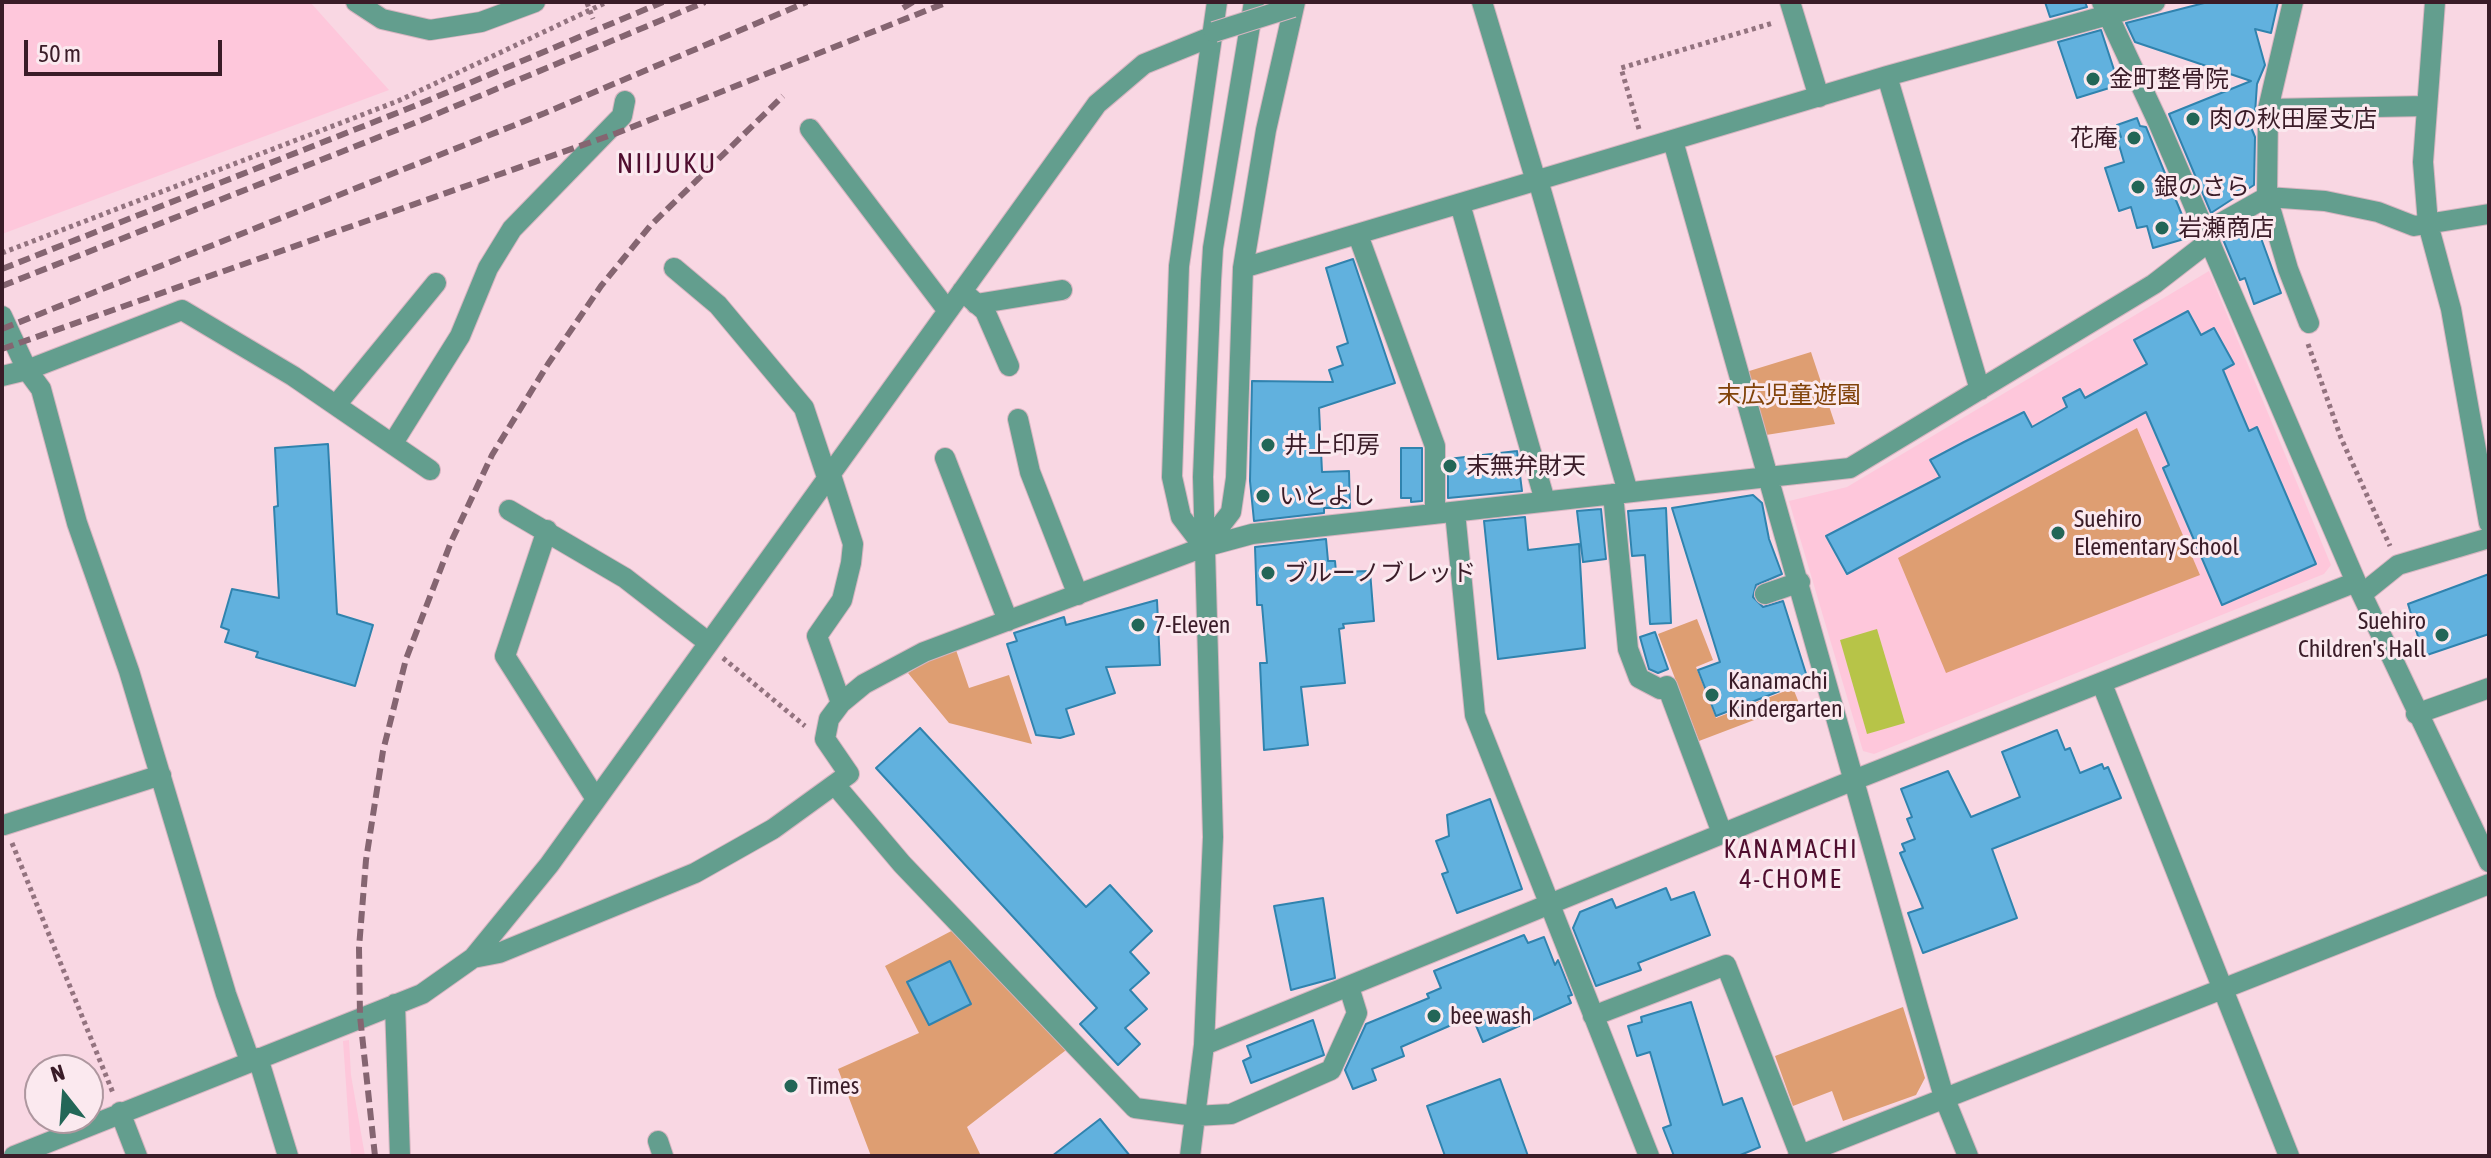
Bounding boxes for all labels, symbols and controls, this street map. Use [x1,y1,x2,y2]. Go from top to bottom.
scale bar [28,24,226,74]
text: 50 m [38,40,81,67]
place label: 金町整骨院 [2109,65,2229,93]
marker: 金町整骨院 [2084,70,2102,88]
place label: 肉の秋田屋支店 [2209,105,2377,133]
marker: 肉の秋田屋支店 [2184,110,2202,128]
place label: 花庵 [2070,124,2118,152]
marker: 花庵 [2125,129,2143,147]
district label: NIIJUKU [617,147,717,181]
place label: 銀のさら [2154,173,2250,201]
marker: 銀のさら [2129,178,2147,196]
place label: 岩瀬商店 [2178,214,2274,242]
marker: 岩瀬商店 [2153,219,2171,237]
park label: 末広児童遊園 [1717,381,1861,409]
place label: 井上印房 [1284,431,1380,459]
marker: 井上印房 [1259,436,1277,454]
place label: 末無弁財天 [1466,452,1586,480]
marker: 末無弁財天 [1441,457,1459,475]
place label: いとよし [1279,482,1375,510]
marker: いとよし [1254,487,1272,505]
place label: Suehiro Elementary School [2074,505,2239,561]
marker: Suehiro Elementary School [2049,524,2067,542]
place label: ブルーノブレッド [1284,559,1476,587]
marker: ブルーノブレッド [1259,564,1277,582]
place label: Suehiro Children's Hall [2298,607,2426,663]
place label: 7-Eleven [1154,611,1230,639]
marker: 7-Eleven [1129,616,1147,634]
marker: Suehiro Children's Hall [2433,626,2451,644]
place label: Kanamachi Kindergarten [1728,667,1843,723]
marker: Kanamachi Kindergarten [1703,686,1721,704]
district label: KANAMACHI 4-CHOME [1723,834,1859,896]
place label: bee wash [1450,1002,1532,1030]
marker: bee wash [1425,1007,1443,1025]
north arrow [24,1054,104,1134]
text: N [48,1059,68,1087]
place label: Times [807,1072,859,1100]
marker: Times [782,1077,800,1095]

